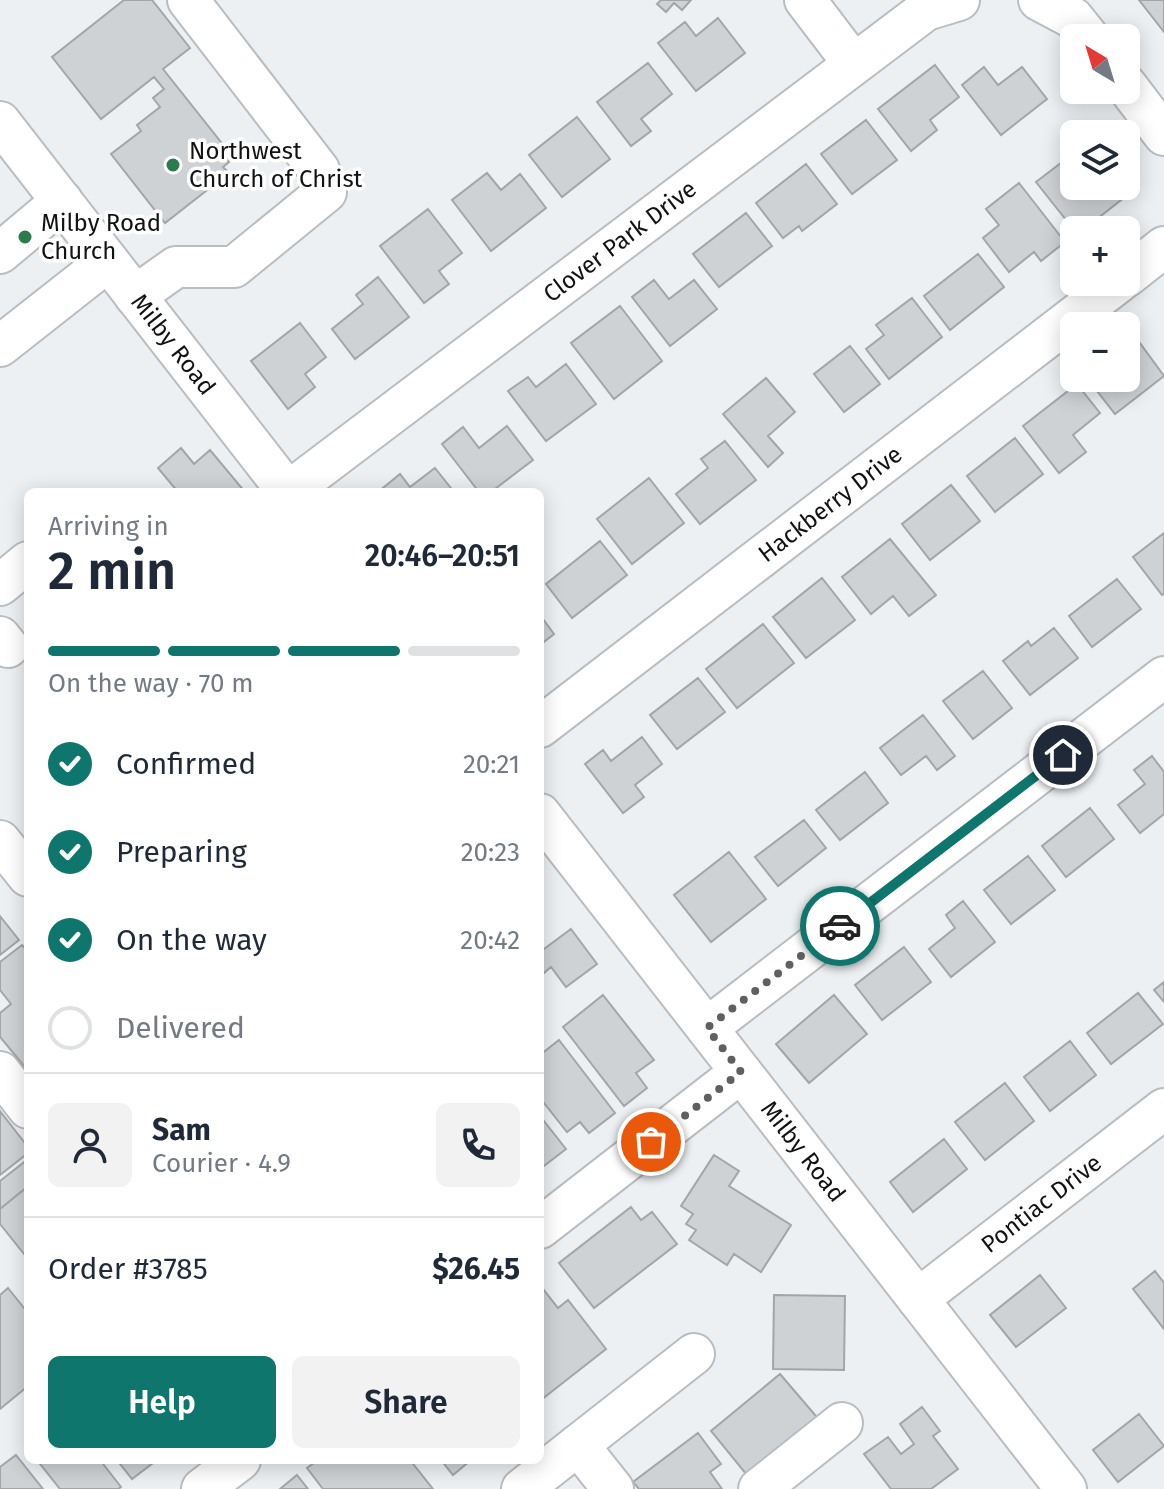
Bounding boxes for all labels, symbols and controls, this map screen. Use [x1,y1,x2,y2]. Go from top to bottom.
north arrow [1060,24,1140,104]
map controls [1060,24,1140,392]
button: layers [1060,120,1140,200]
place label: Northwest Church of Christ [189,137,363,193]
marker: Northwest Church of Christ [164,156,182,174]
street label: Clover Park Drive [538,174,702,308]
place label: Milby Road Church [41,209,161,265]
button: + [1060,216,1140,296]
marker: Milby Road Church [16,228,34,246]
street label: Milby Road [125,288,221,401]
button: − [1060,312,1140,392]
street label: Hackberry Drive [753,440,908,568]
text: Arriving in [48,511,169,542]
text: 20:46–20:51 [365,538,520,574]
text: 2 min [48,540,176,603]
text: On the way · 70 m [48,668,254,699]
pin [1029,721,1097,789]
icon: home [1041,733,1085,777]
icon: check [48,742,92,786]
text: Confirmed [116,746,256,782]
text: 20:21 [463,749,520,780]
icon: check [48,830,92,874]
text: Preparing [116,834,247,870]
text: 20:23 [461,837,520,868]
courier [800,886,880,966]
icon: car [818,904,862,948]
icon: check [48,918,92,962]
text: On the way [116,922,267,958]
text: 20:42 [460,925,520,956]
text: Delivered [116,1010,245,1046]
street label: Milby Road [755,1096,851,1208]
button: person [48,1103,132,1187]
button: phone [436,1103,520,1187]
pin [617,1108,685,1176]
text: Sam [152,1112,211,1148]
icon: bag [629,1120,673,1164]
text: Courier · 4.9 [152,1148,291,1179]
street label: Pontiac Drive [976,1149,1107,1259]
text: Order #3785 [48,1251,208,1287]
text: $26.45 [432,1251,520,1287]
button: Help [48,1356,276,1448]
button: Share [292,1356,520,1448]

